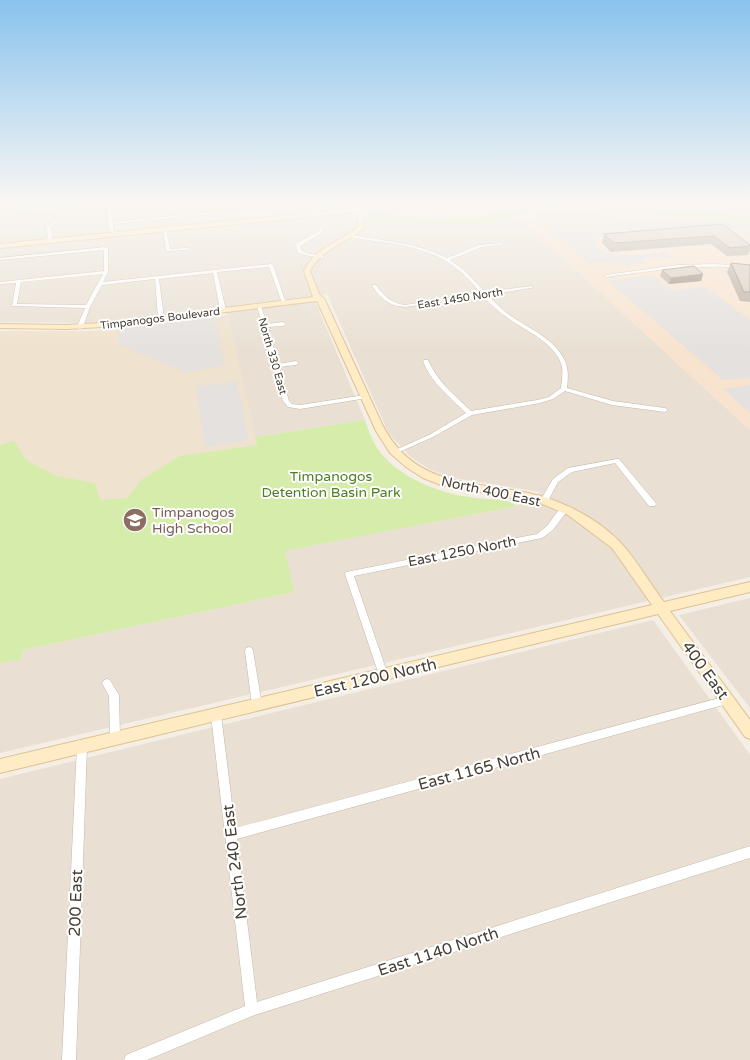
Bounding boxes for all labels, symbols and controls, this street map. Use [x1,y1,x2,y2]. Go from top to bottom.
street label: East 1450 North [416,285,504,312]
street label: Timpanogos Boulevard [99,305,221,332]
street label: North 330 East [255,316,290,396]
park label: Timpanogos Detention Basin Park [261,468,401,501]
street label: North 400 East [440,473,543,510]
place label: Timpanogos High School [152,504,235,537]
school or university icon: Timpanogos High School [122,507,148,533]
street label: East 1250 North [406,533,518,570]
street label: 400 East [677,638,733,704]
street label: East 1200 North [312,654,439,702]
street label: East 1165 North [416,743,543,795]
street label: North 240 East [218,803,252,920]
street label: 200 East [65,869,87,937]
street label: East 1140 North [375,923,501,981]

